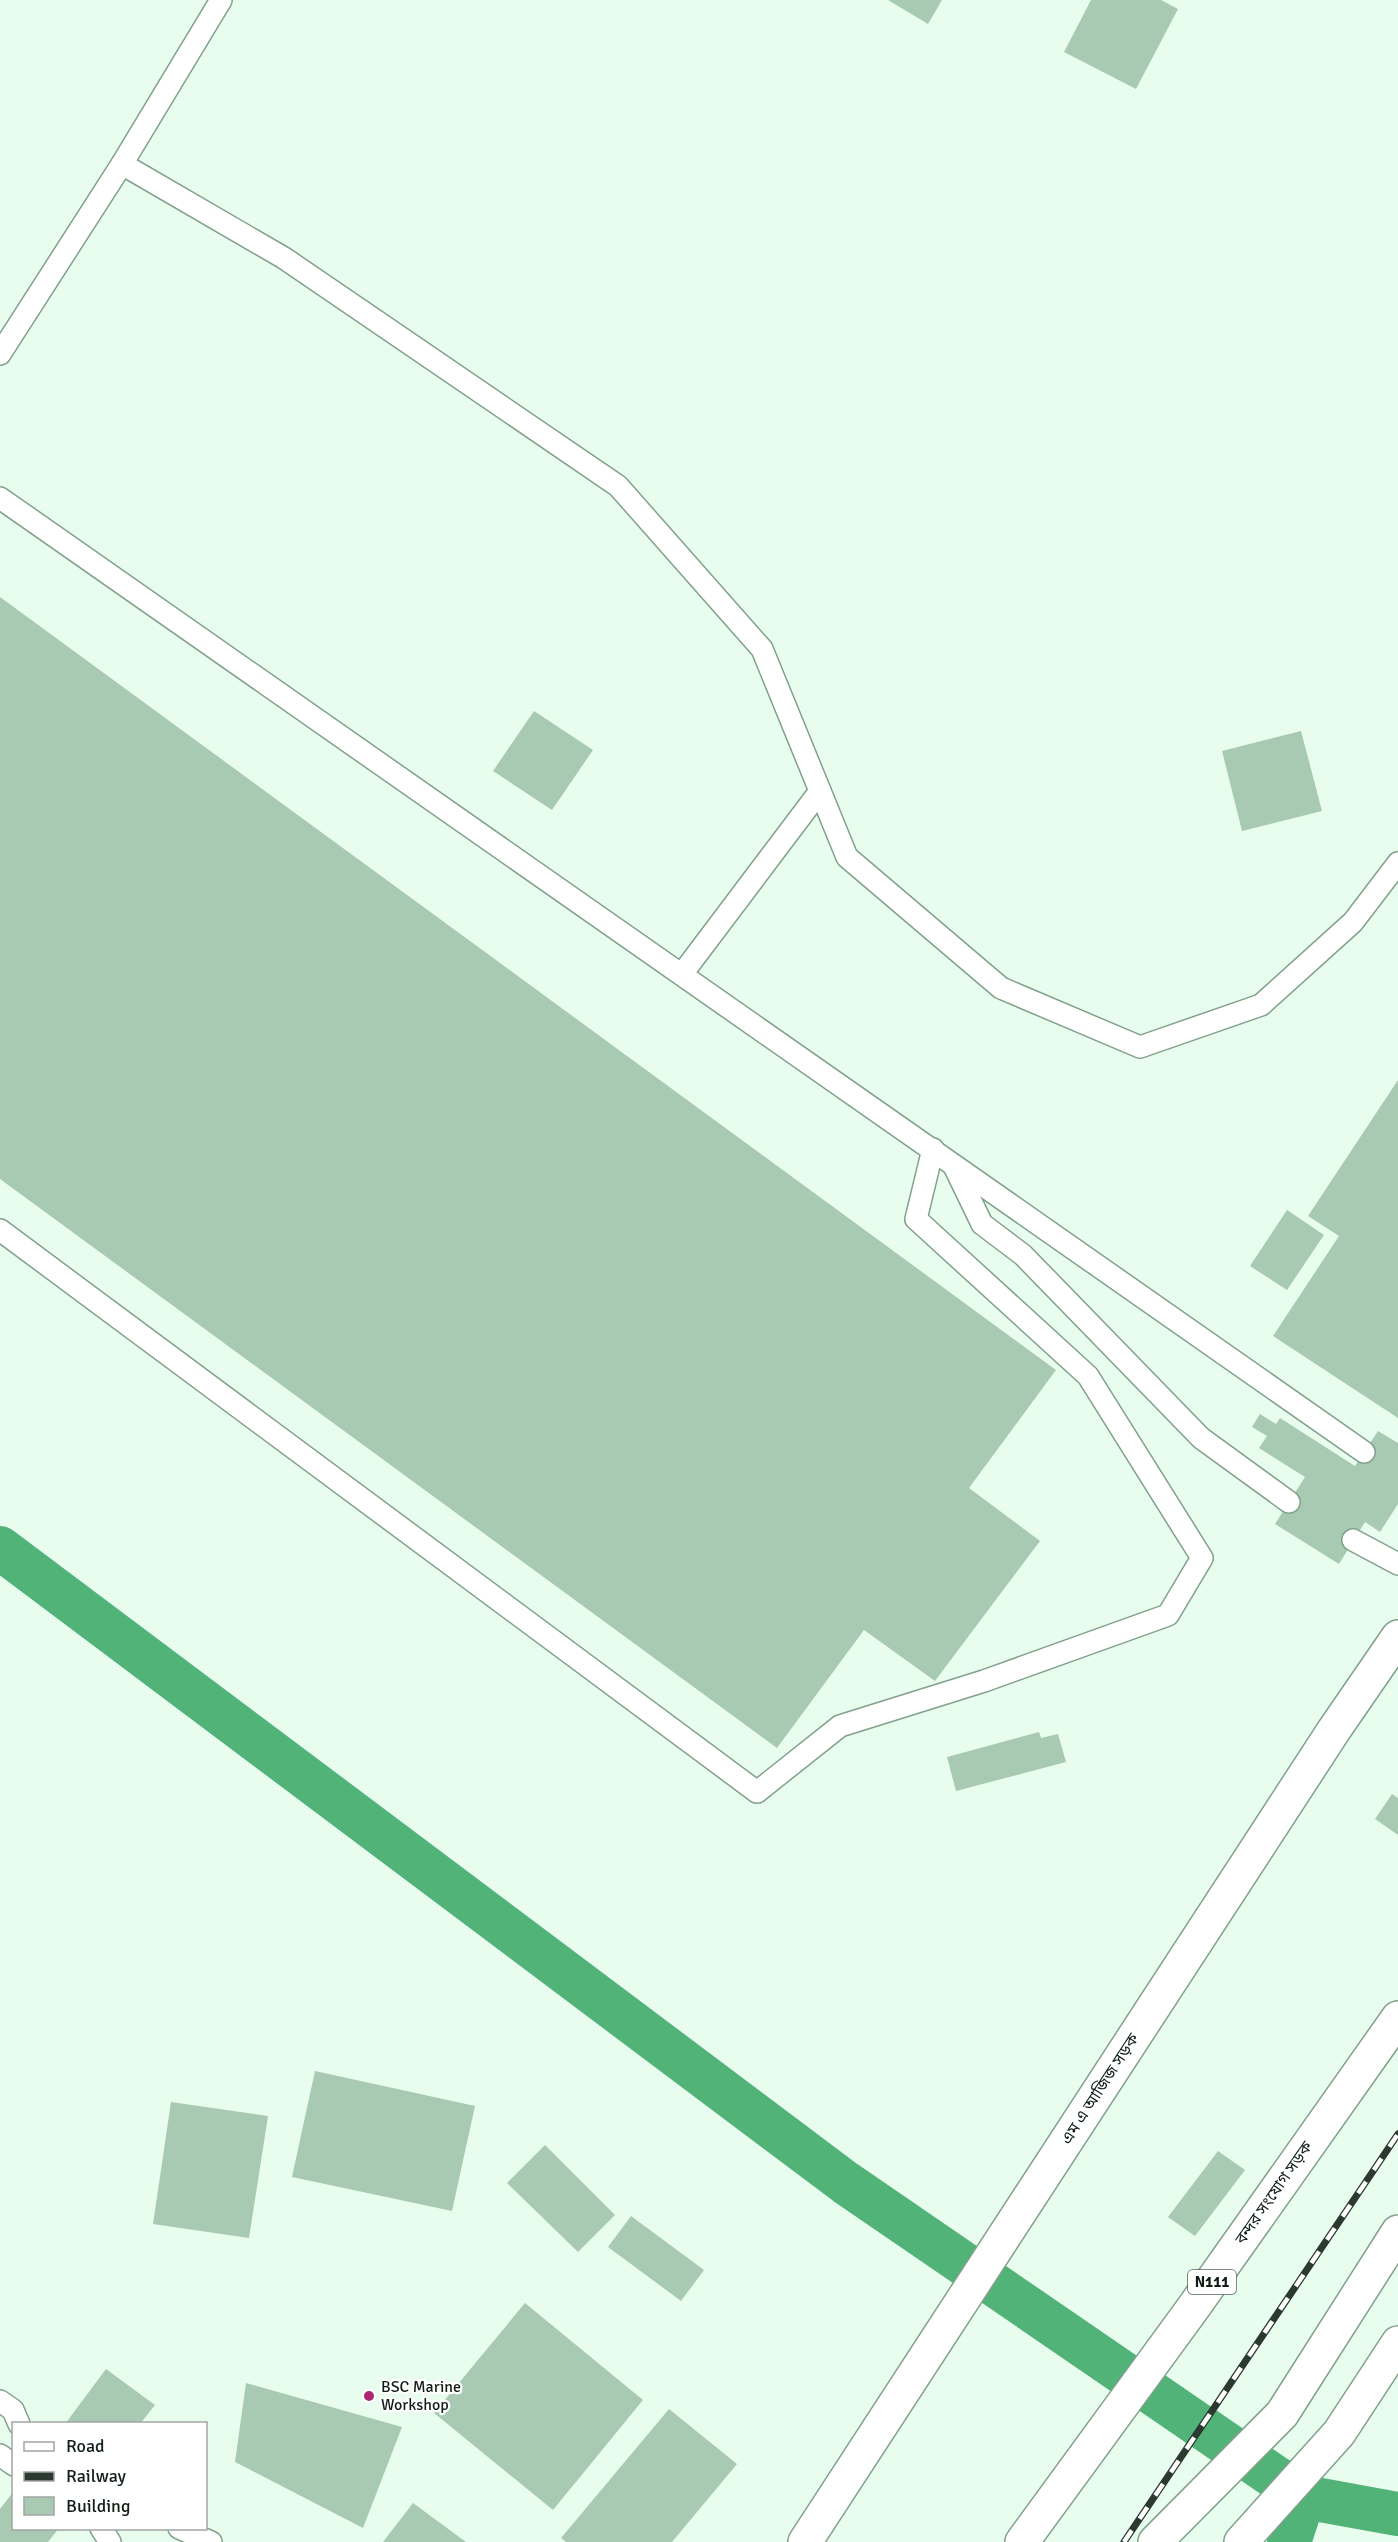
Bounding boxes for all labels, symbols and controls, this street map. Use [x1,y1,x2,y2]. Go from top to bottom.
street label: এম এ আজিজ সড়ক [1057,2029,1144,2148]
street label: বন্দর সংযোগ সড়ক [1230,2137,1318,2249]
road number: N111 [1188,2270,1236,2294]
place label: BSC Marine Workshop [381,2377,461,2415]
marker: BSC Marine Workshop [362,2389,376,2403]
legend [12,2422,207,2530]
text: Road [66,2435,105,2457]
text: Railway [66,2465,127,2487]
text: Building [66,2495,130,2517]

